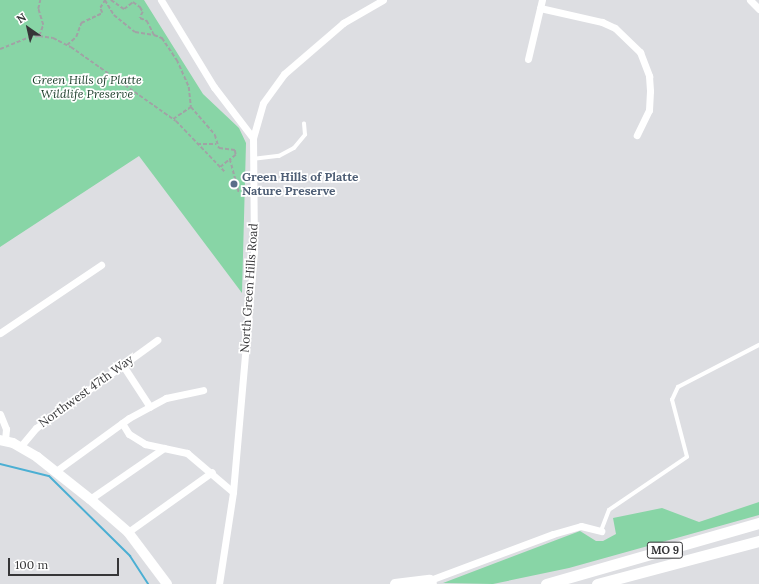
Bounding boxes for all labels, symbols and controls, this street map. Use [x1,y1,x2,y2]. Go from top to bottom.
north arrow [8,8,48,48]
text: N [14,10,29,26]
park label: Green Hills of Platte Wildlife Preserve [32,73,142,101]
place label: Green Hills of Platte Nature Preserve [242,170,359,198]
marker: Green Hills of Platte Nature Preserve [229,179,239,189]
street label: North Green Hills Road [237,223,261,353]
street label: Northwest 47th Way [36,352,136,430]
road number: MO 9 [646,541,684,559]
scale bar [10,550,121,576]
text: 100 m [15,557,48,572]

